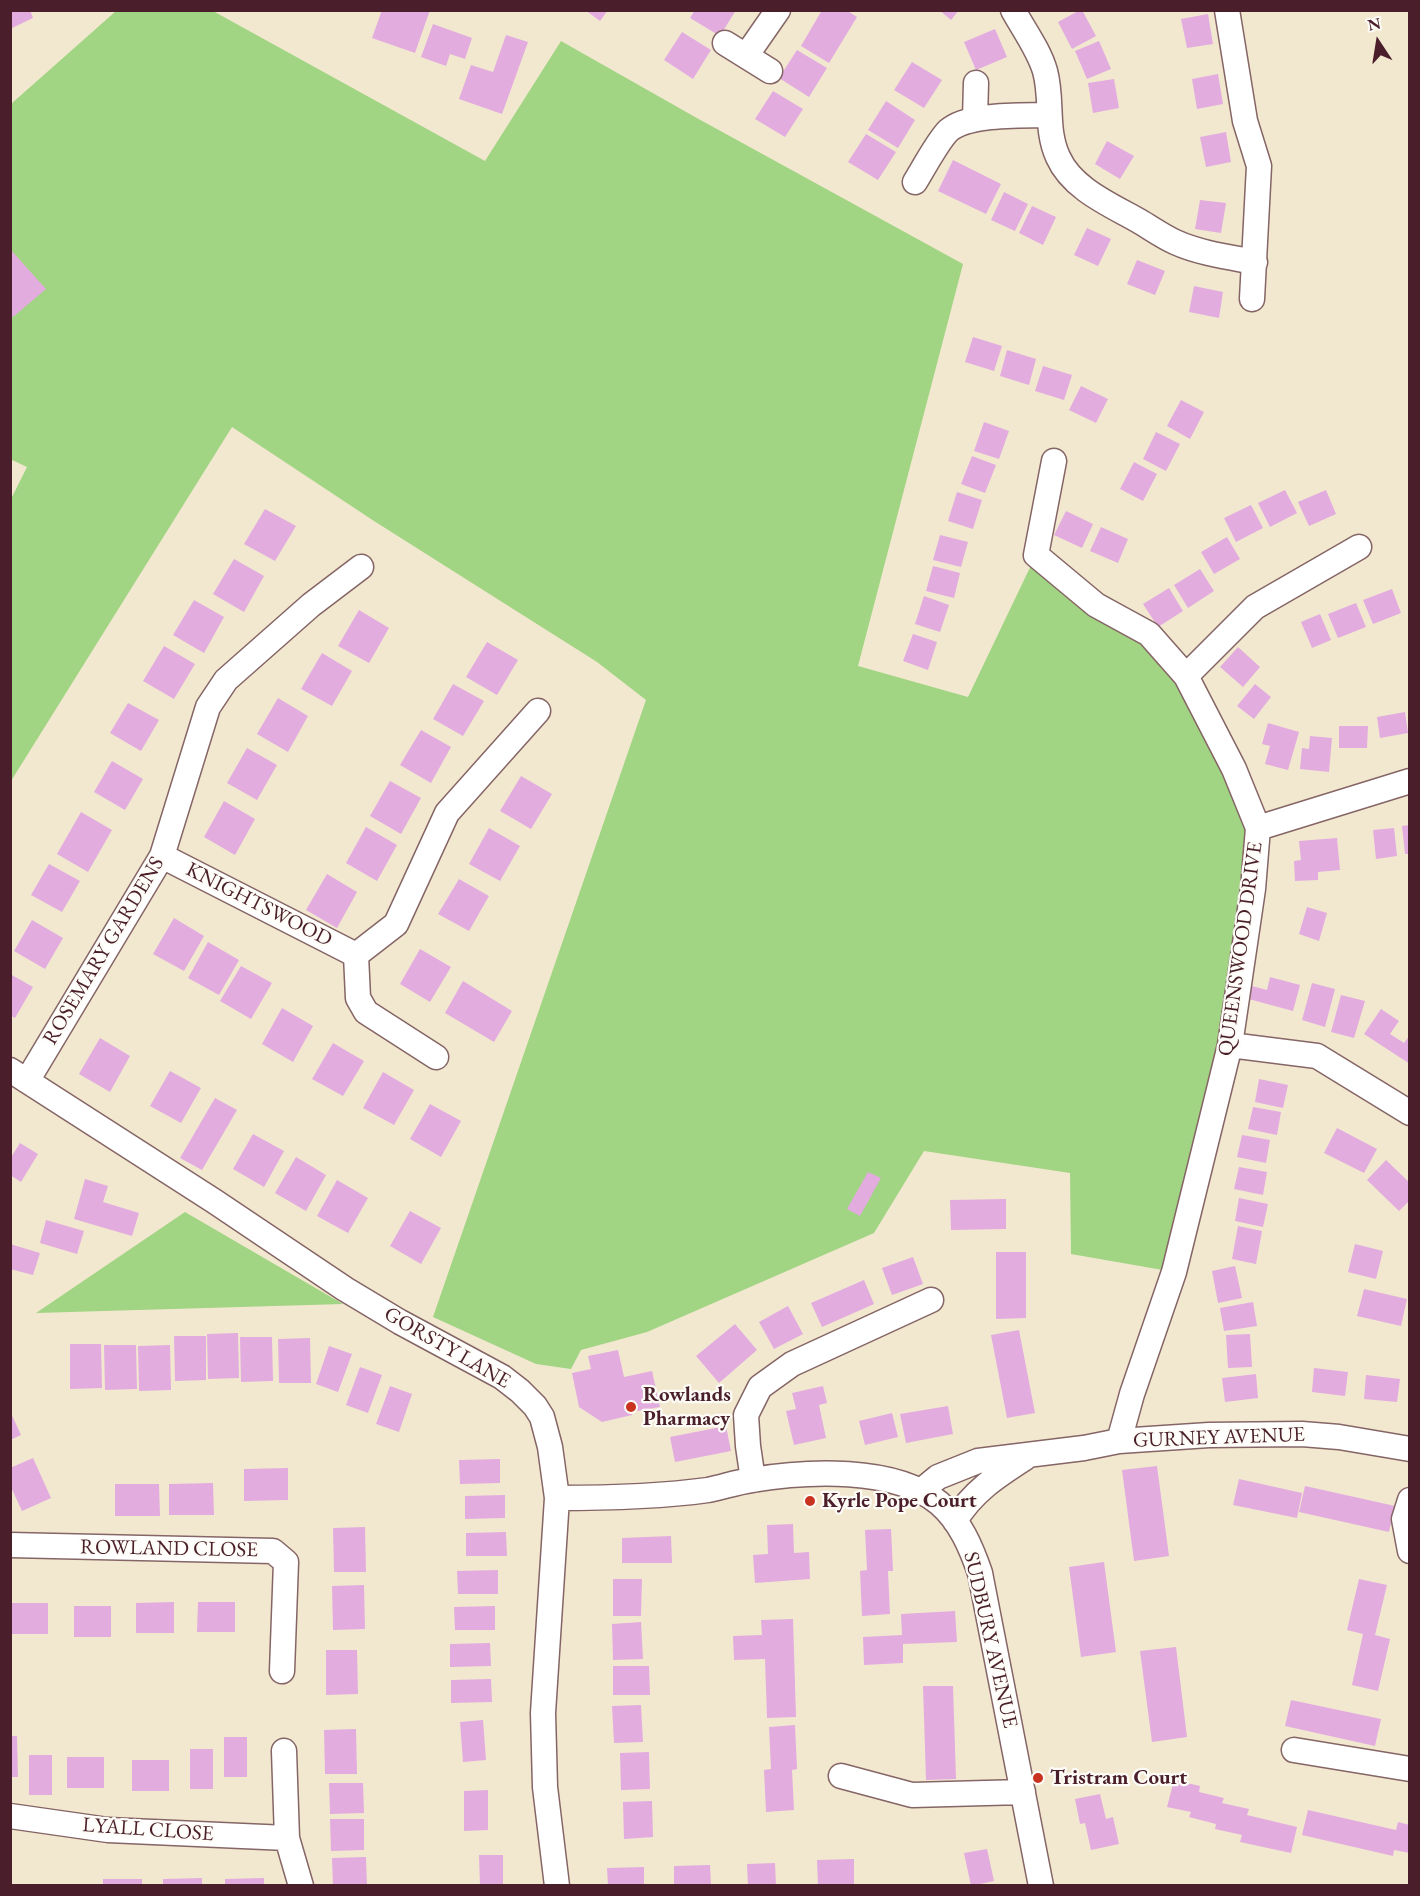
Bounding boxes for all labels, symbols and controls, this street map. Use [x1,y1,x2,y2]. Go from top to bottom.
north arrow [1348,12,1408,72]
text: N [1366,12,1383,36]
street label: QUEENSWOOD DRIVE [1213,840,1269,1058]
street label: ROSEMARY GARDENS [38,853,170,1049]
street label: KNIGHTSWOOD [182,857,336,953]
street label: GORSTY LANE [379,1302,515,1394]
place label: Rowlands Pharmacy [643,1382,731,1432]
marker: Rowlands Pharmacy [624,1400,638,1414]
street label: GURNEY AVENUE [1133,1422,1305,1454]
place label: Kyrle Pope Court [822,1488,977,1514]
marker: Kyrle Pope Court [803,1494,817,1508]
street label: ROWLAND CLOSE [80,1535,258,1563]
street label: SUDBURY AVENUE [957,1549,1023,1731]
place label: Tristram Court [1050,1765,1187,1791]
marker: Tristram Court [1031,1771,1045,1785]
street label: LYALL CLOSE [82,1813,214,1847]

